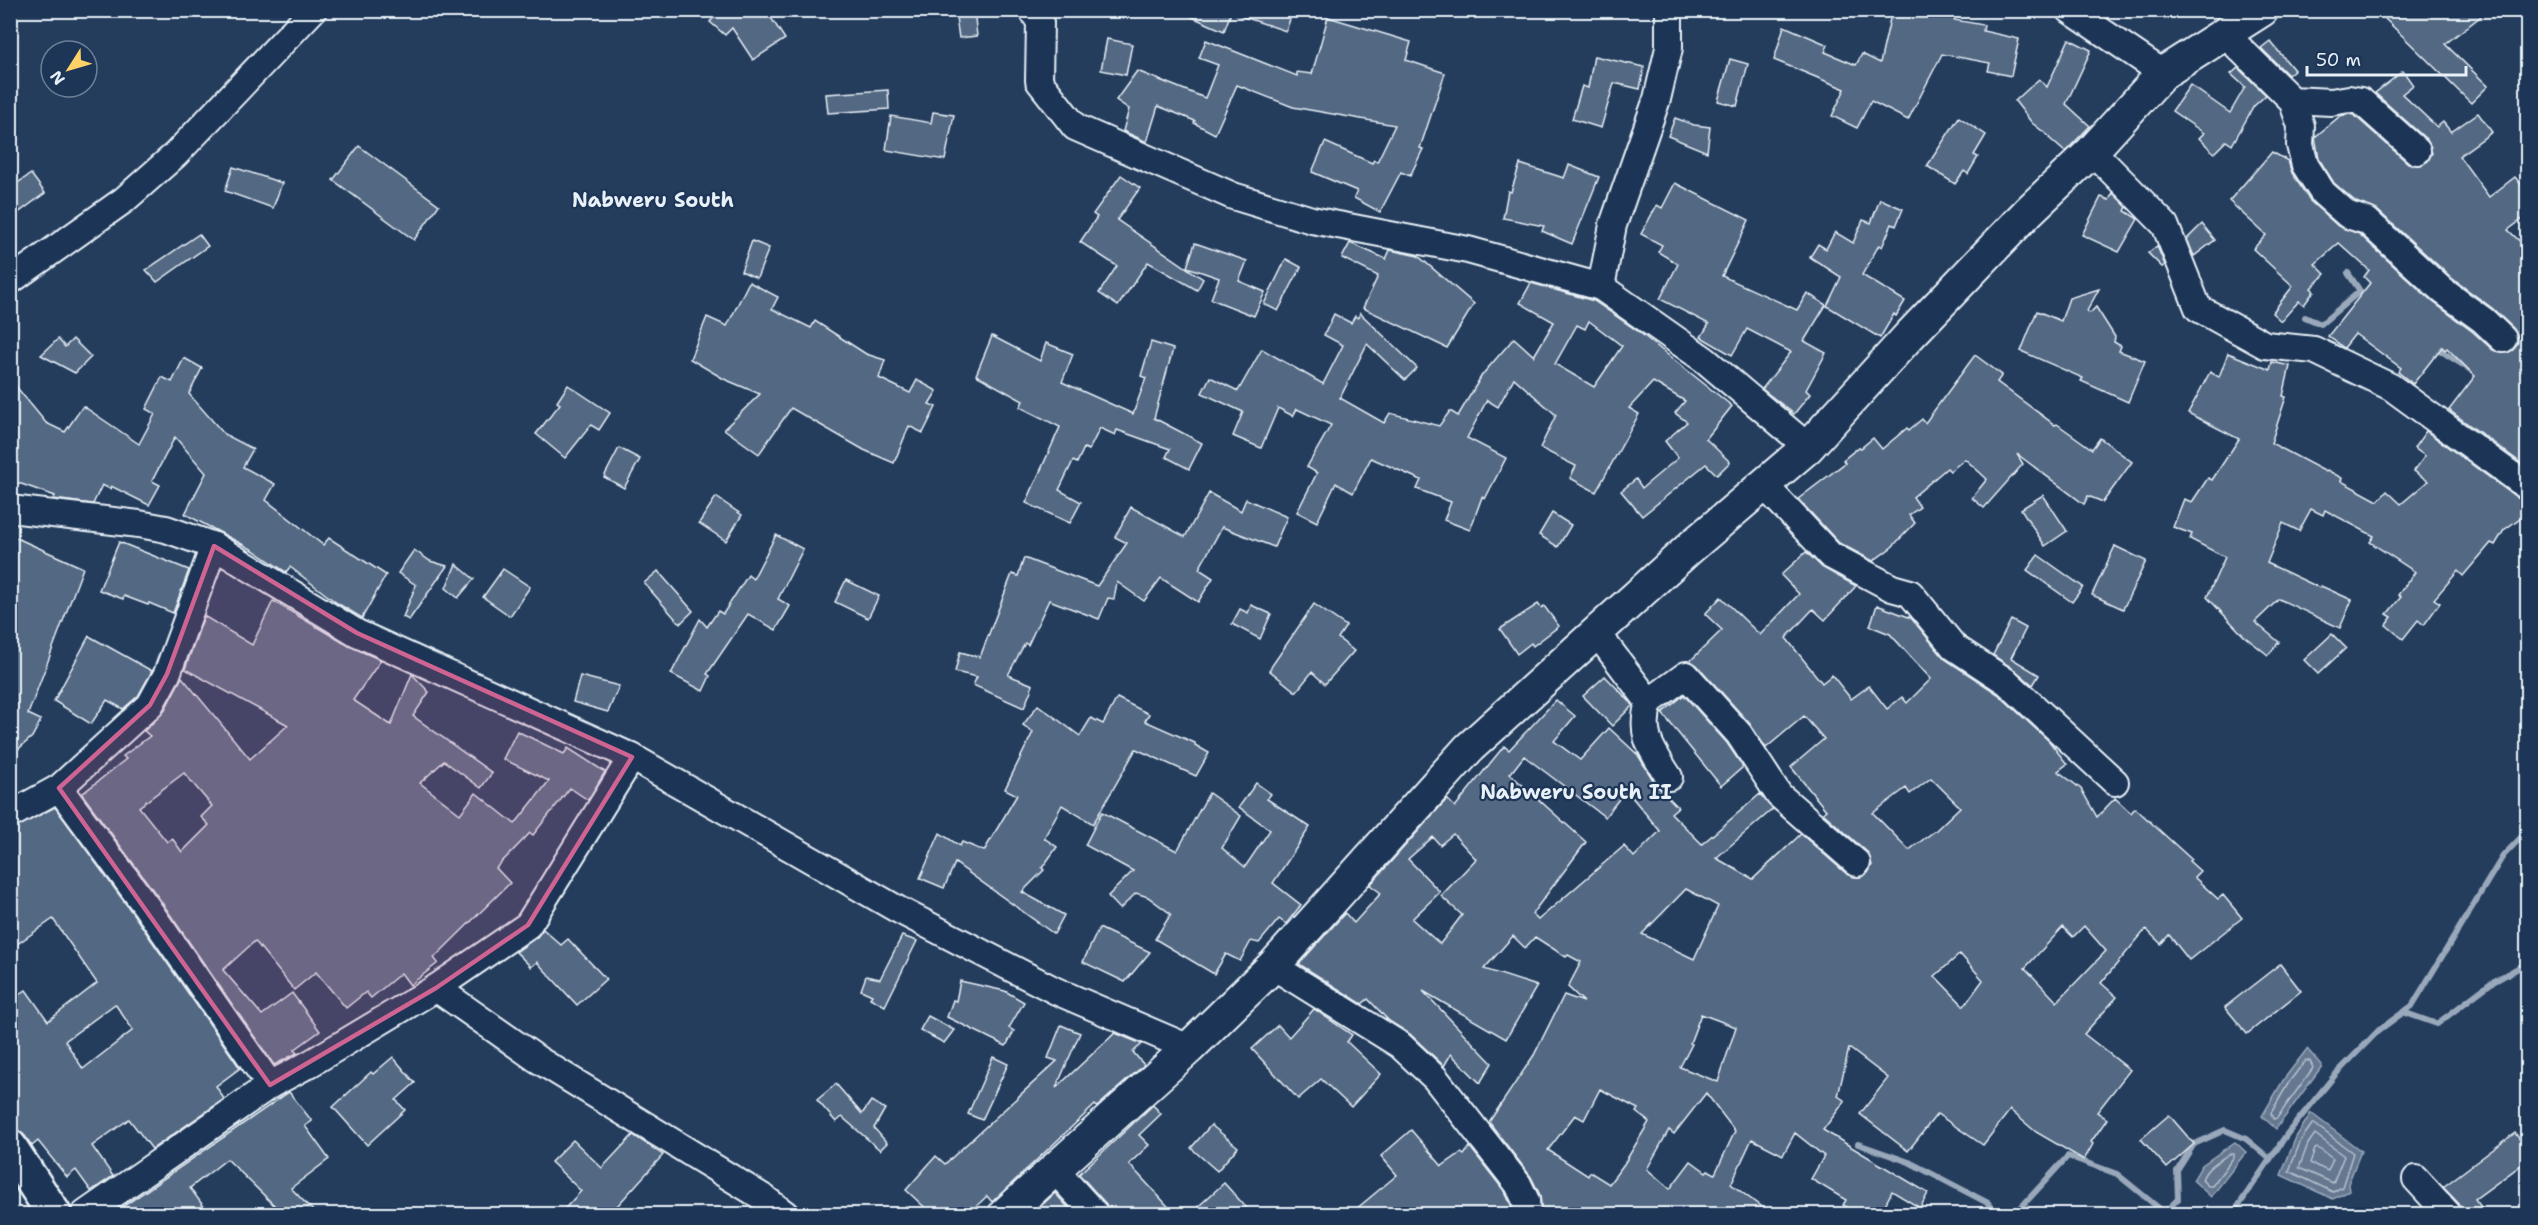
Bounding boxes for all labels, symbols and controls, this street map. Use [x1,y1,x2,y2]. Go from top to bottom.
north arrow [39,39,99,99]
scale bar [2307,39,2466,77]
text: 50 m [2316,48,2361,72]
text: N [45,66,70,89]
district label: Nabweru South [572,187,734,213]
district label: Nabweru South II [1480,779,1672,805]

